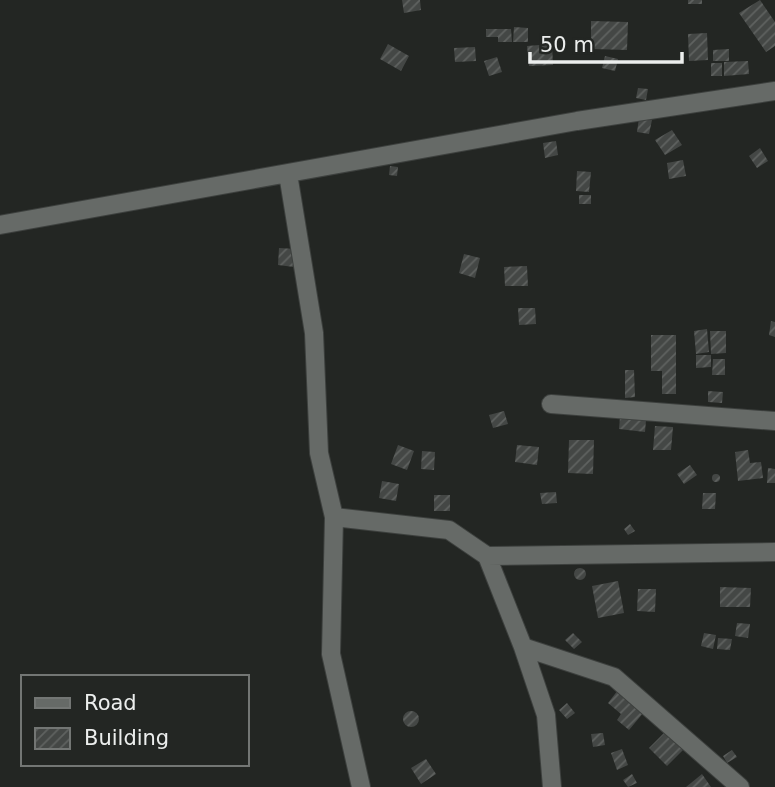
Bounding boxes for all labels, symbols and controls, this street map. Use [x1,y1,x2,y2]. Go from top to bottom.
scale bar [530,21,682,65]
text: 50 m [540,33,594,57]
legend [21,675,248,766]
text: Road [84,691,137,715]
text: Building [84,726,169,750]

